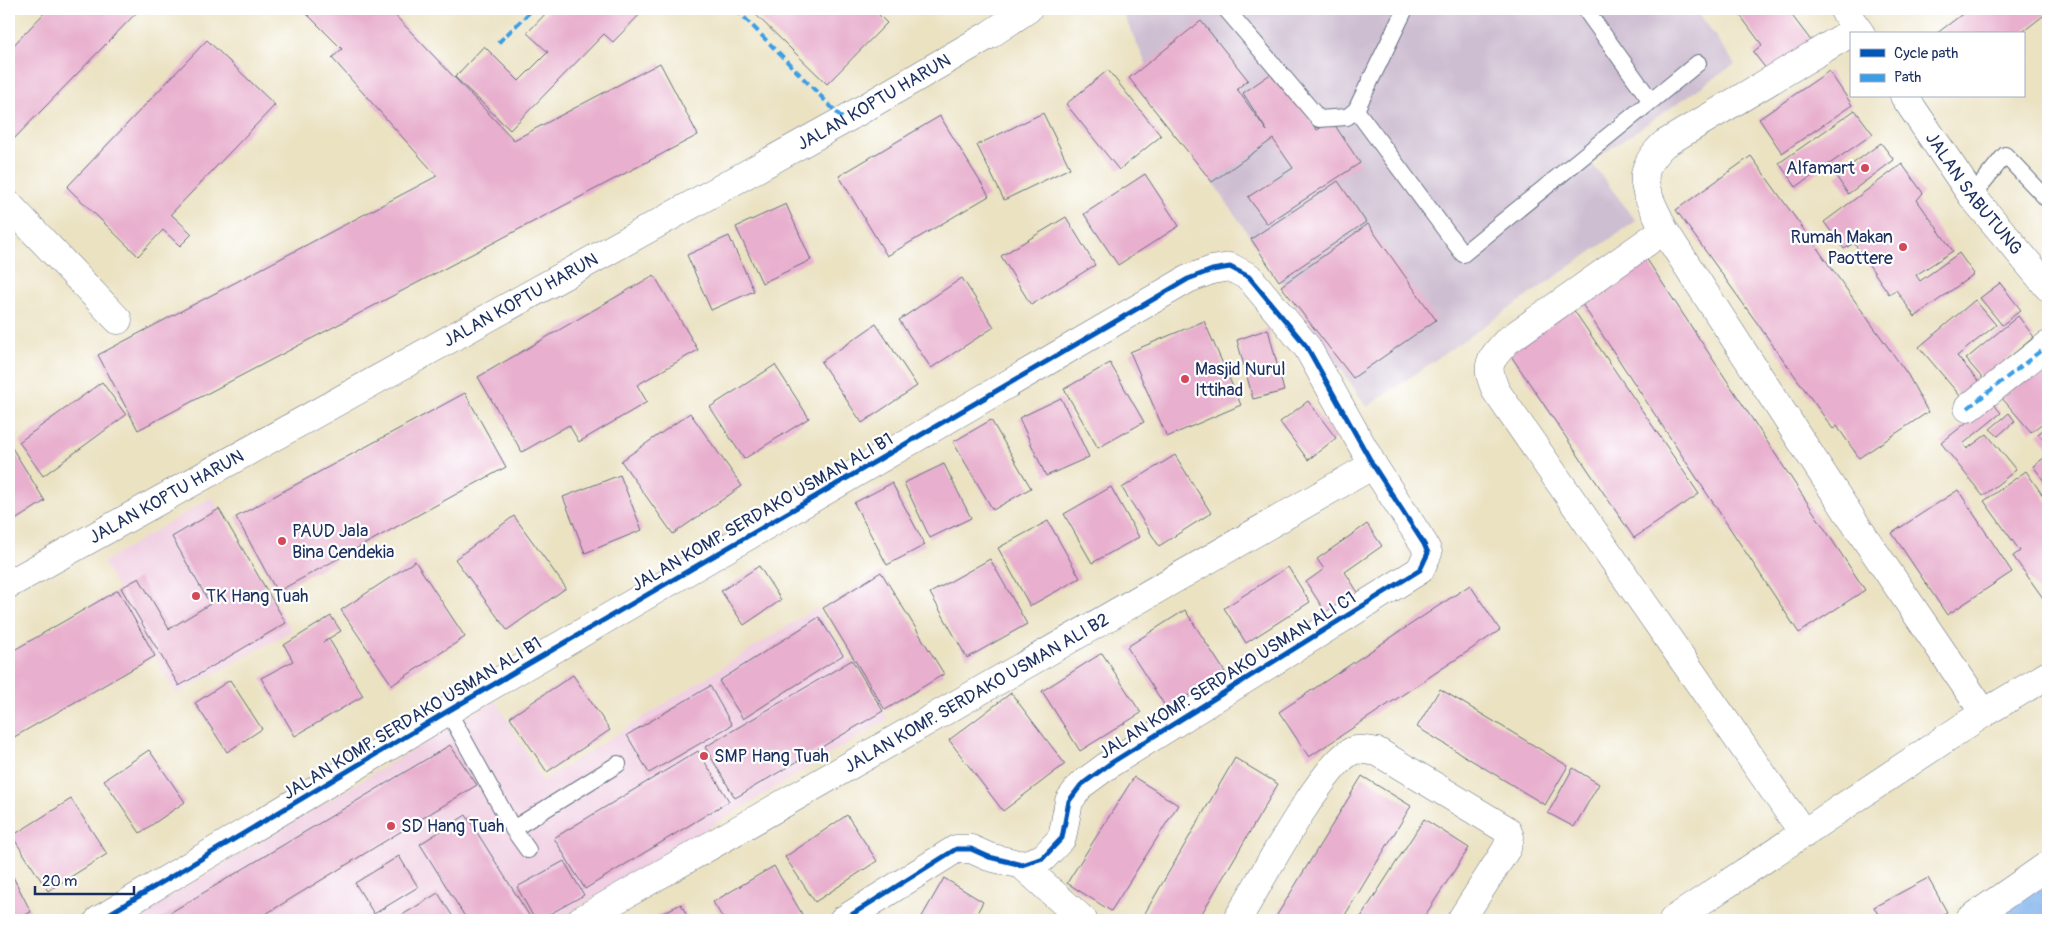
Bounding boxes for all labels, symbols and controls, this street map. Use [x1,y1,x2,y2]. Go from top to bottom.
legend [1850,32,2024,98]
text: Cycle path [1894,44,1958,63]
street label: JALAN KOPTU HARUN [793,49,955,156]
text: Path [1894,68,1921,87]
street label: JALAN SABUTUNG [1920,128,2027,260]
place label: Alfamart [1786,157,1856,180]
marker: Alfamart [1859,162,1871,174]
place label: Rumah Makan Paottere [1791,226,1893,270]
marker: Rumah Makan Paottere [1897,241,1909,253]
street label: JALAN KOPTU HARUN [439,248,602,353]
place label: Masjid Nurul Ittihad [1195,358,1285,402]
marker: Masjid Nurul Ittihad [1179,373,1191,385]
street label: JALAN KOMP. SERDAKO USMAN ALI B1 [627,428,897,597]
street label: JALAN KOPTU HARUN [85,445,248,549]
place label: PAUD Jala Bina Cendekia [292,520,394,564]
marker: PAUD Jala Bina Cendekia [276,535,288,547]
place label: TK Hang Tuah [206,585,308,608]
street label: JALAN KOMP. SERDAKO USMAN ALI C1 [1094,586,1360,764]
marker: TK Hang Tuah [190,590,202,602]
street label: JALAN KOMP. SERDAKO USMAN ALI B2 [840,608,1113,778]
street label: JALAN KOMP. SERDAKO USMAN ALI B1 [278,632,546,805]
place label: SMP Hang Tuah [714,745,829,768]
marker: SMP Hang Tuah [698,750,710,762]
place label: SD Hang Tuah [401,815,504,838]
marker: SD Hang Tuah [385,820,397,832]
scale bar [35,864,134,896]
text: 20 m [42,872,77,891]

